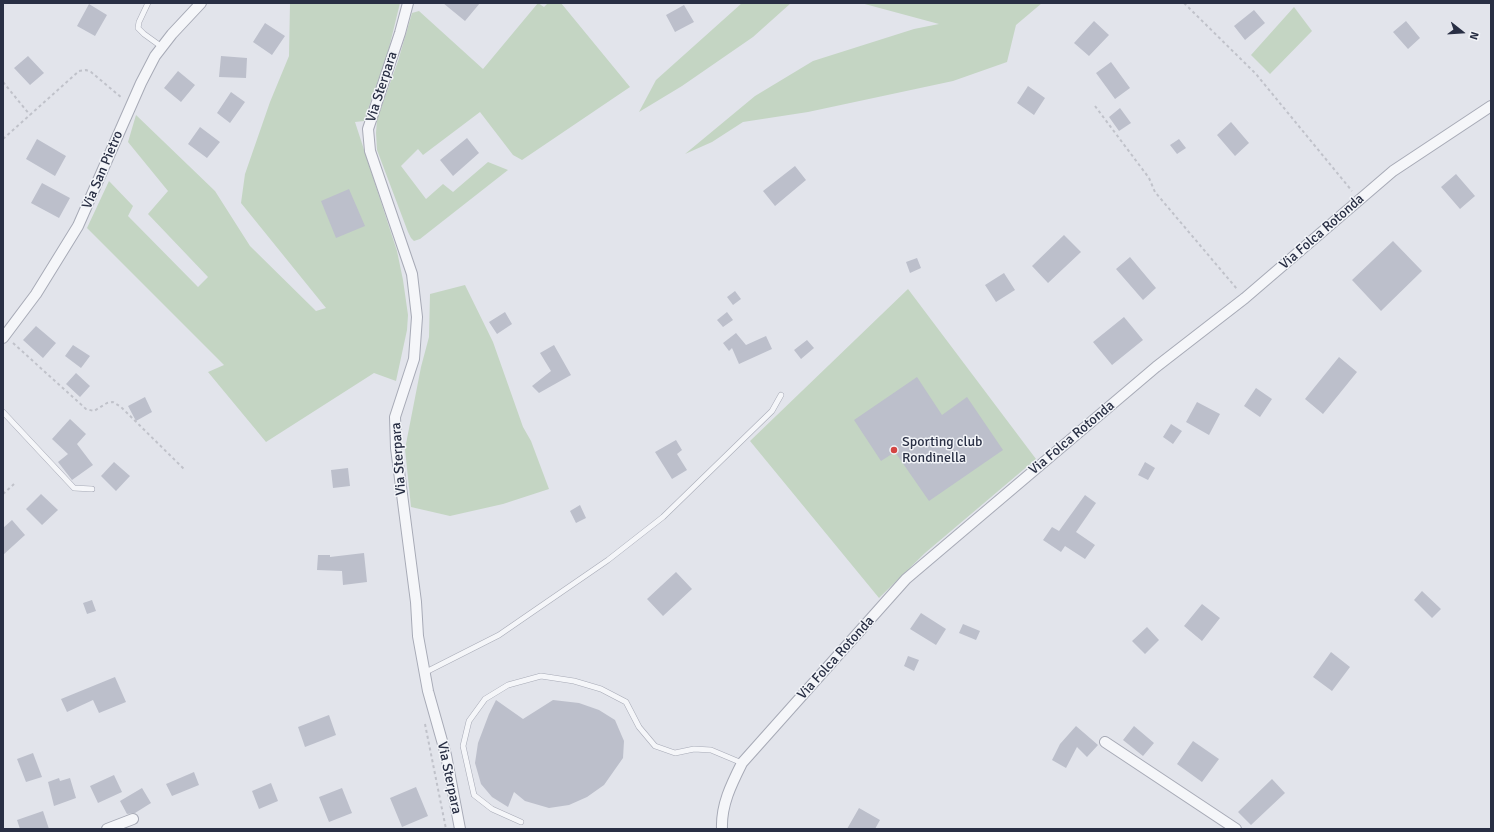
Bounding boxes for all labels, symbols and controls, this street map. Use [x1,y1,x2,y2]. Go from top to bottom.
north arrow [1442,12,1482,52]
text: N [1467,30,1481,41]
street label: Via Sterpara [363,50,401,124]
street label: Via San Pietro [79,128,127,212]
street label: Via Folca Rotonda [1276,191,1368,273]
street label: Via Folca Rotonda [1026,397,1118,479]
street label: Via Sterpara [388,422,410,496]
place label: Sporting club Rondinella [902,434,982,466]
marker: Sporting club Rondinella [889,445,899,455]
street label: Via Folca Rotonda [794,613,878,703]
street label: Via Sterpara [433,740,465,816]

